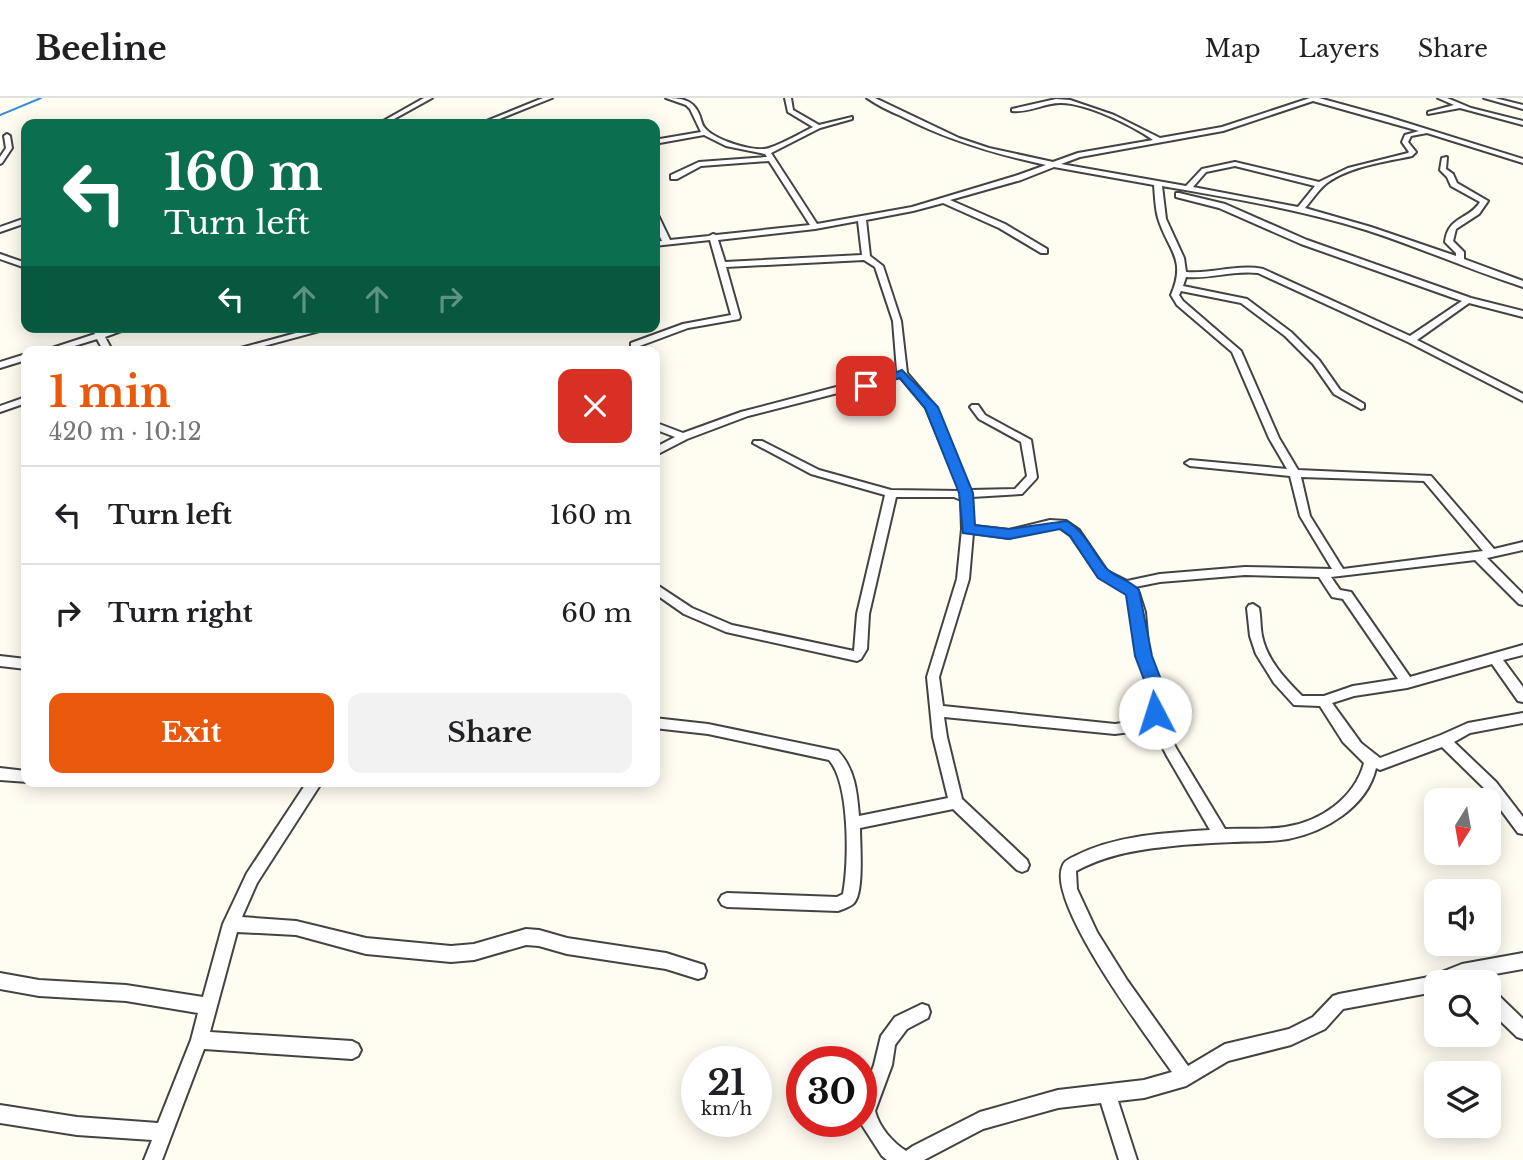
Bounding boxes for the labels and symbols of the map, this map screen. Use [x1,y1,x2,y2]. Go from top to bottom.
pin [836,356,896,416]
position arrow [1118,676,1192,750]
north arrow [1424,788,1502,864]
speed limit sign: 30 [786,1046,877,1137]

